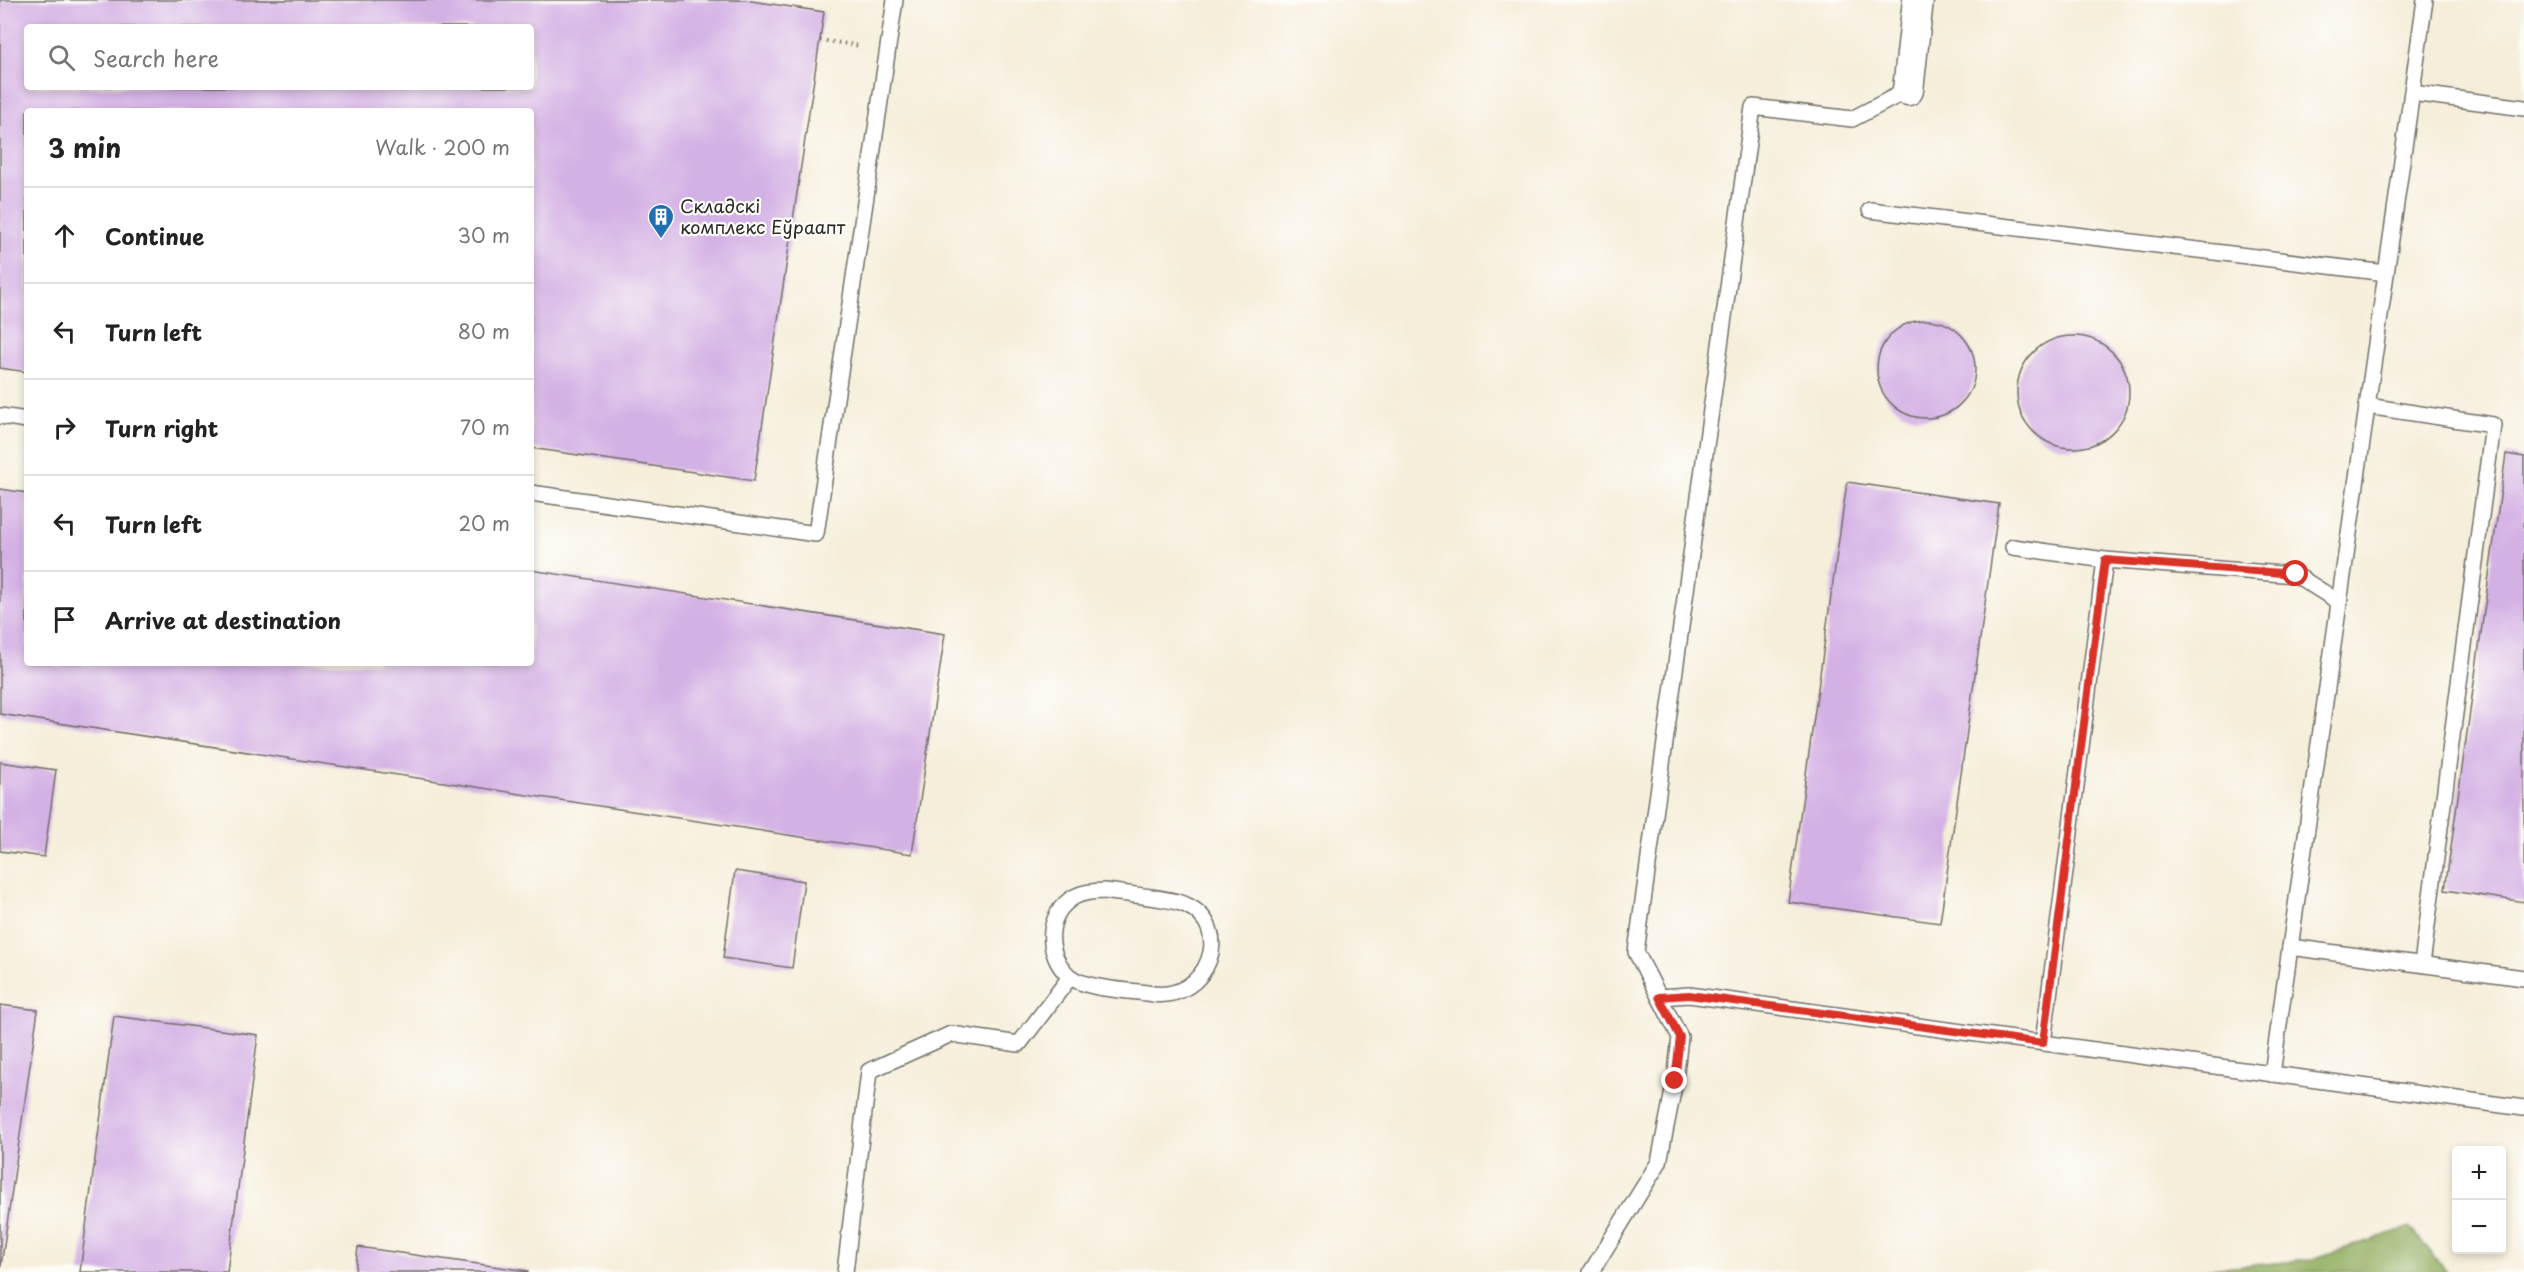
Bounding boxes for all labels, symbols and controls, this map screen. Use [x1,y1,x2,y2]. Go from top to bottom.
search box [24,24,534,90]
icon: search [45,41,78,74]
text: Search here [93,41,219,74]
text: 3 min [48,128,121,167]
text: Walk · 200 m [375,132,510,162]
place label: Складскі комплекс Еўраапт [680,192,846,240]
building icon: Складскі комплекс Еўраапт [646,202,676,240]
icon: ahead [48,219,81,252]
text: Continue [105,219,204,252]
text: 30 m [457,220,510,250]
icon: left [48,315,81,348]
text: Turn left [105,315,202,348]
text: 80 m [458,316,510,346]
icon: right [48,411,81,444]
text: Turn right [105,411,218,444]
text: 70 m [460,412,510,442]
icon: left [48,507,81,540]
text: Turn left [105,507,202,540]
text: 20 m [458,508,510,538]
route start [2282,560,2308,586]
icon: arrive [48,603,81,636]
text: Arrive at destination [105,603,341,636]
route end [1661,1067,1687,1093]
map controls [2452,1146,2506,1254]
button: + [2452,1146,2506,1200]
button: − [2452,1200,2506,1254]

